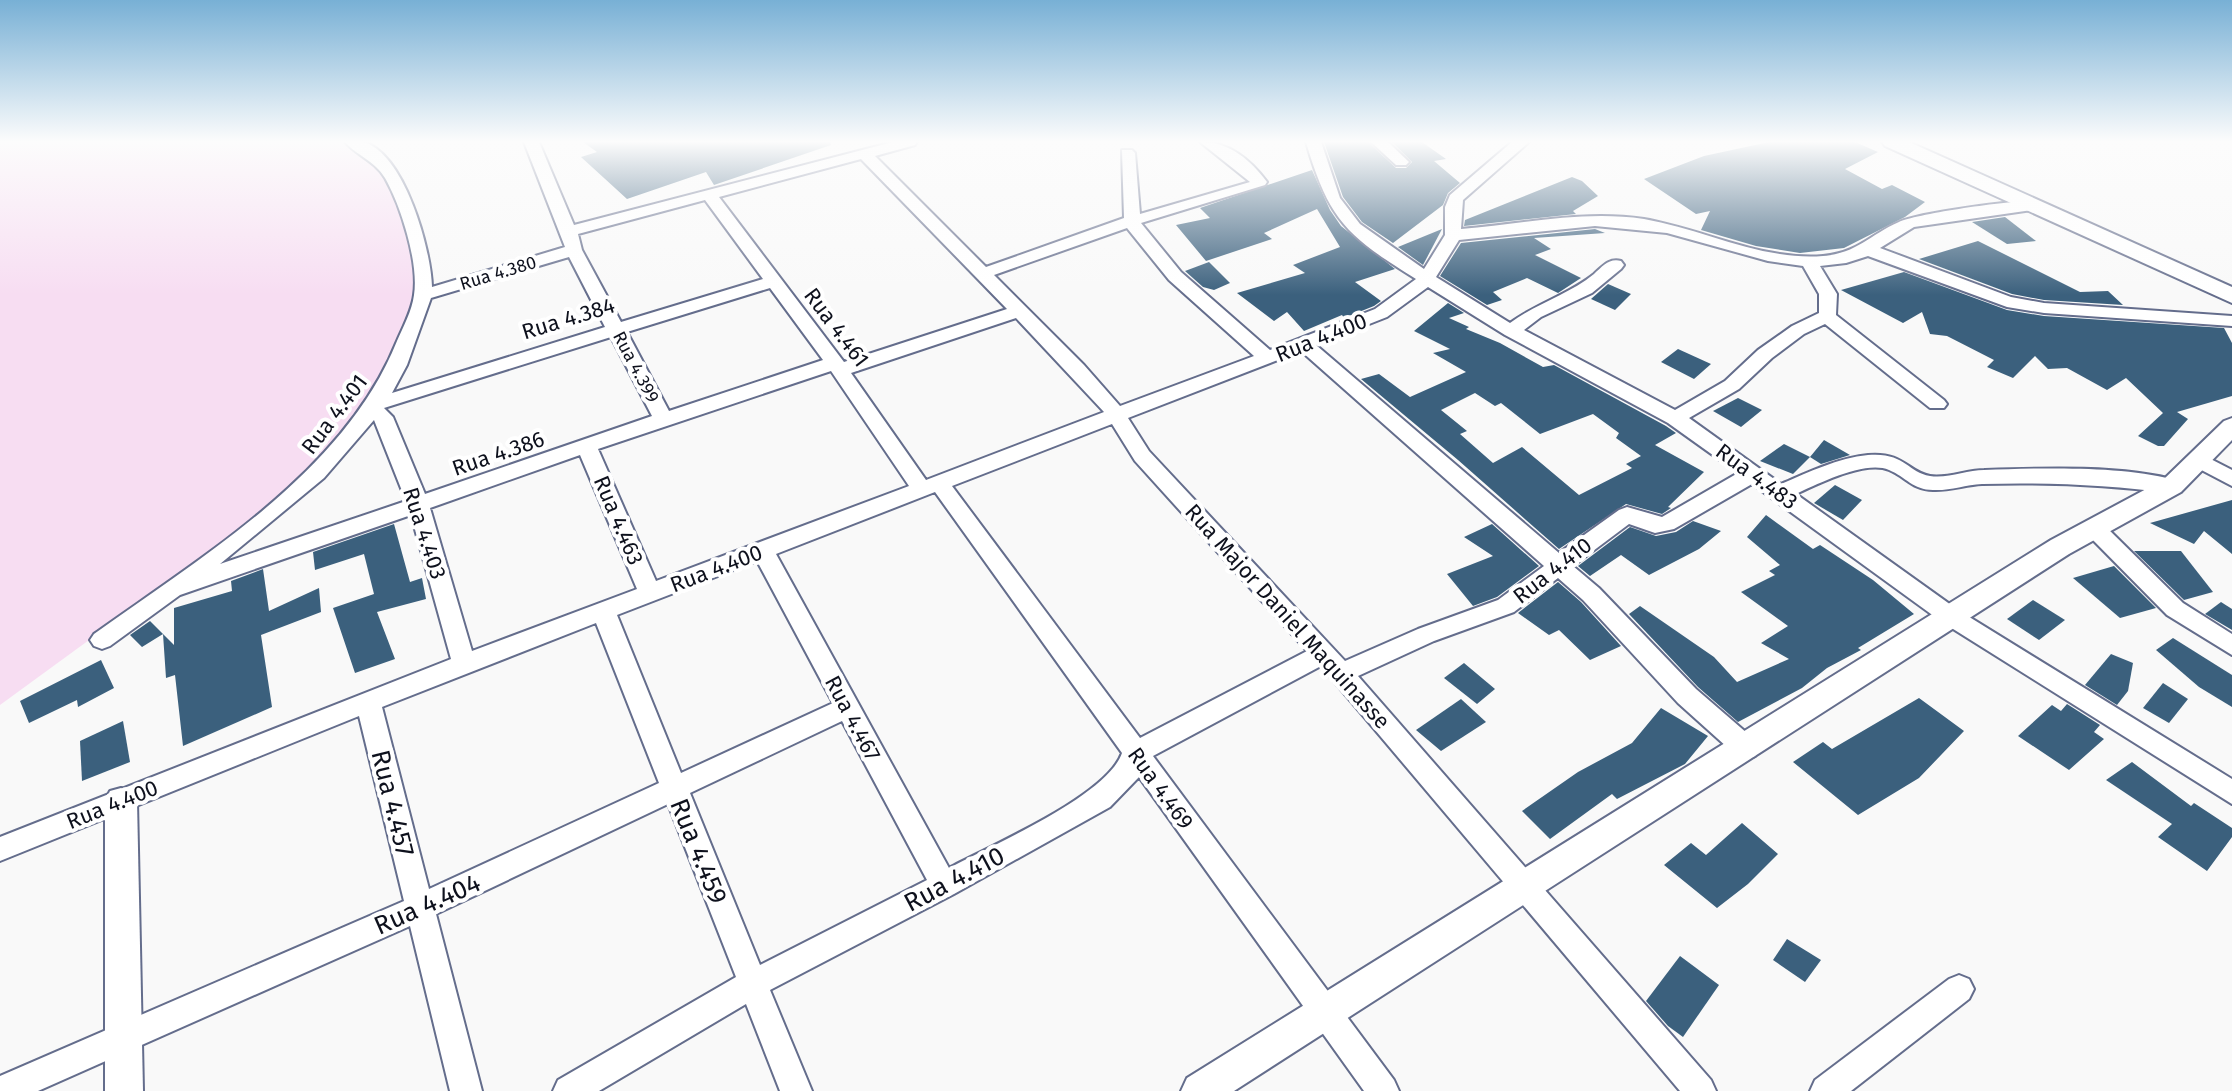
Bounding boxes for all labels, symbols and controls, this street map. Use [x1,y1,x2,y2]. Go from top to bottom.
street label: Rua 4.380 [457,251,539,295]
street label: Rua 4.461 [798,282,875,372]
street label: Rua 4.384 [518,291,618,345]
street label: Rua 4.400 [1271,307,1371,368]
street label: Rua 4.399 [608,328,664,406]
street label: Rua 4.401 [296,369,373,460]
street label: Rua 4.386 [448,425,548,482]
street label: Rua 4.483 [1710,438,1803,515]
street label: Rua 4.463 [588,471,649,569]
street label: Rua 4.403 [397,484,452,582]
street label: Rua Major Daniel Maquinasse [1179,498,1396,734]
street label: Rua 4.410 [1508,531,1597,609]
street label: Rua 4.400 [666,539,766,598]
street label: Rua 4.467 [819,671,886,766]
street label: Rua 4.469 [1122,742,1199,835]
street label: Rua 4.457 [364,747,421,860]
street label: Rua 4.400 [62,774,162,835]
street label: Rua 4.459 [663,794,734,908]
street label: Rua 4.410 [899,840,1010,919]
street label: Rua 4.404 [369,867,485,942]

